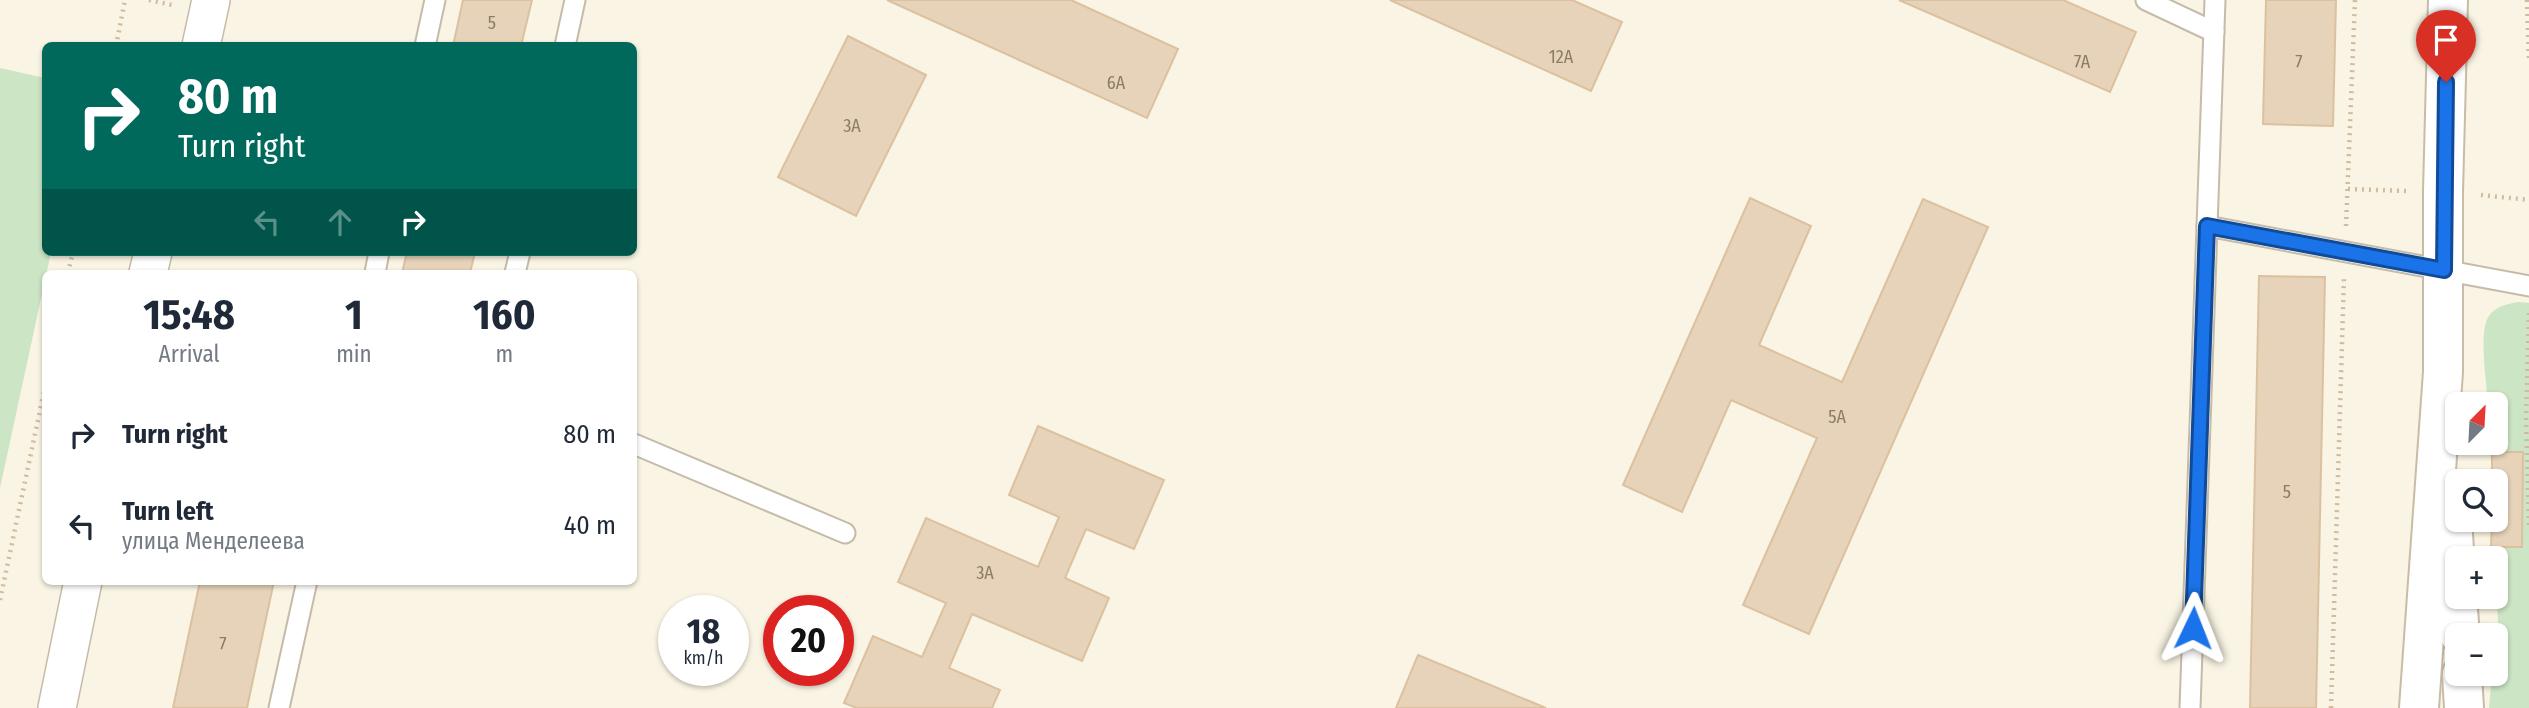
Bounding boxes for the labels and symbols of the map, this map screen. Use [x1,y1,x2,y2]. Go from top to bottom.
pin [2416,10,2476,82]
house number: 5 [488,12,496,34]
house number: 12А [1549,46,1574,68]
house number: 7А [2074,51,2091,73]
house number: 7 [2295,51,2303,73]
house number: 6А [1107,72,1126,94]
house number: 3А [843,115,861,137]
north arrow [2445,392,2508,455]
house number: 5А [1828,406,1846,428]
house number: 5 [2283,481,2291,503]
house number: 3А [976,562,994,584]
position arrow [2156,591,2230,665]
speed limit sign: 20 [763,595,854,686]
house number: 7 [219,633,227,655]

